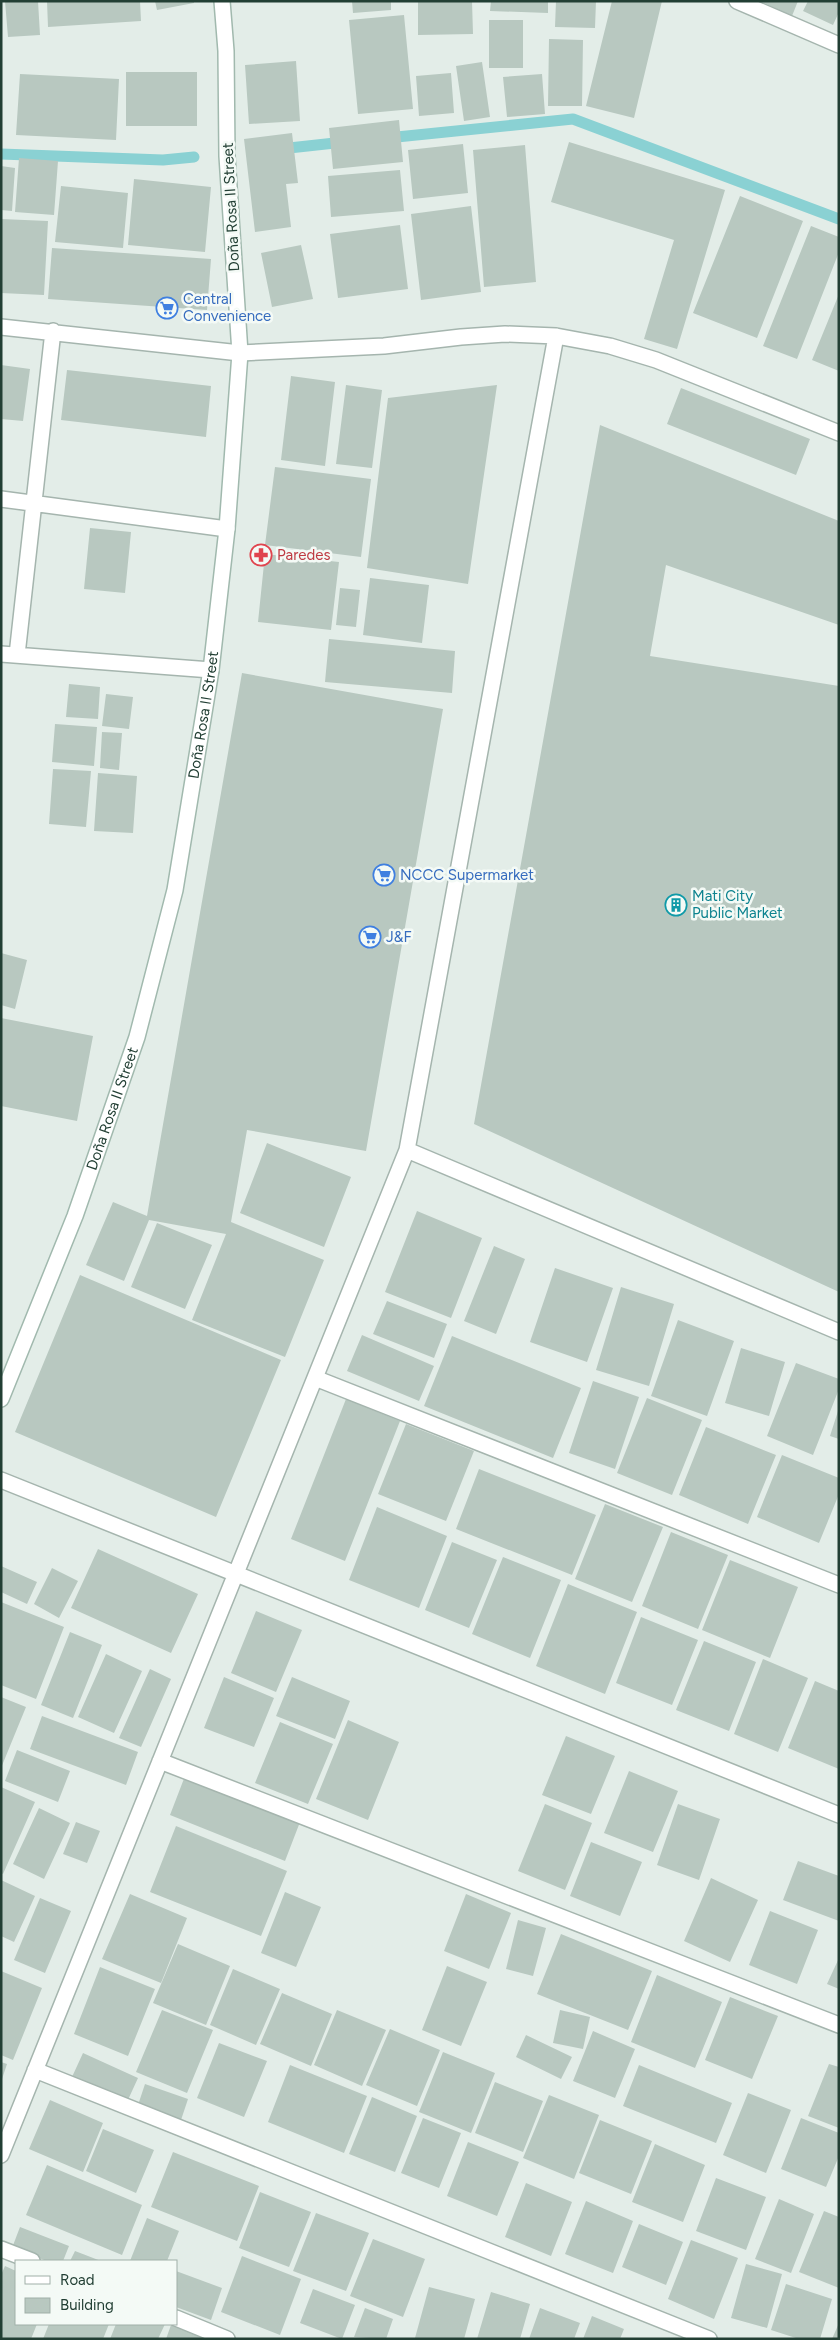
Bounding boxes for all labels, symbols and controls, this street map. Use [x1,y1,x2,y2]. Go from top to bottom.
street label: Doña Rosa II Street [219,142,243,272]
place label: Central Convenience [183,290,271,325]
supermarket icon: Central Convenience [155,296,179,320]
pharmacy icon: Paredes [249,543,273,567]
place label: Paredes [277,546,330,564]
street label: Doña Rosa II Street [184,650,222,780]
supermarket icon: NCCC Supermarket [372,863,396,887]
place label: NCCC Supermarket [400,866,534,884]
place label: Mati City Public Market [692,887,783,922]
building icon: Mati City Public Market [664,893,688,917]
supermarket icon: J&F [358,925,382,949]
place label: J&F [386,928,412,946]
street label: Doña Rosa II Street [83,1044,142,1173]
legend [15,2260,178,2325]
text: Road [60,2271,95,2289]
text: Building [60,2296,114,2314]

